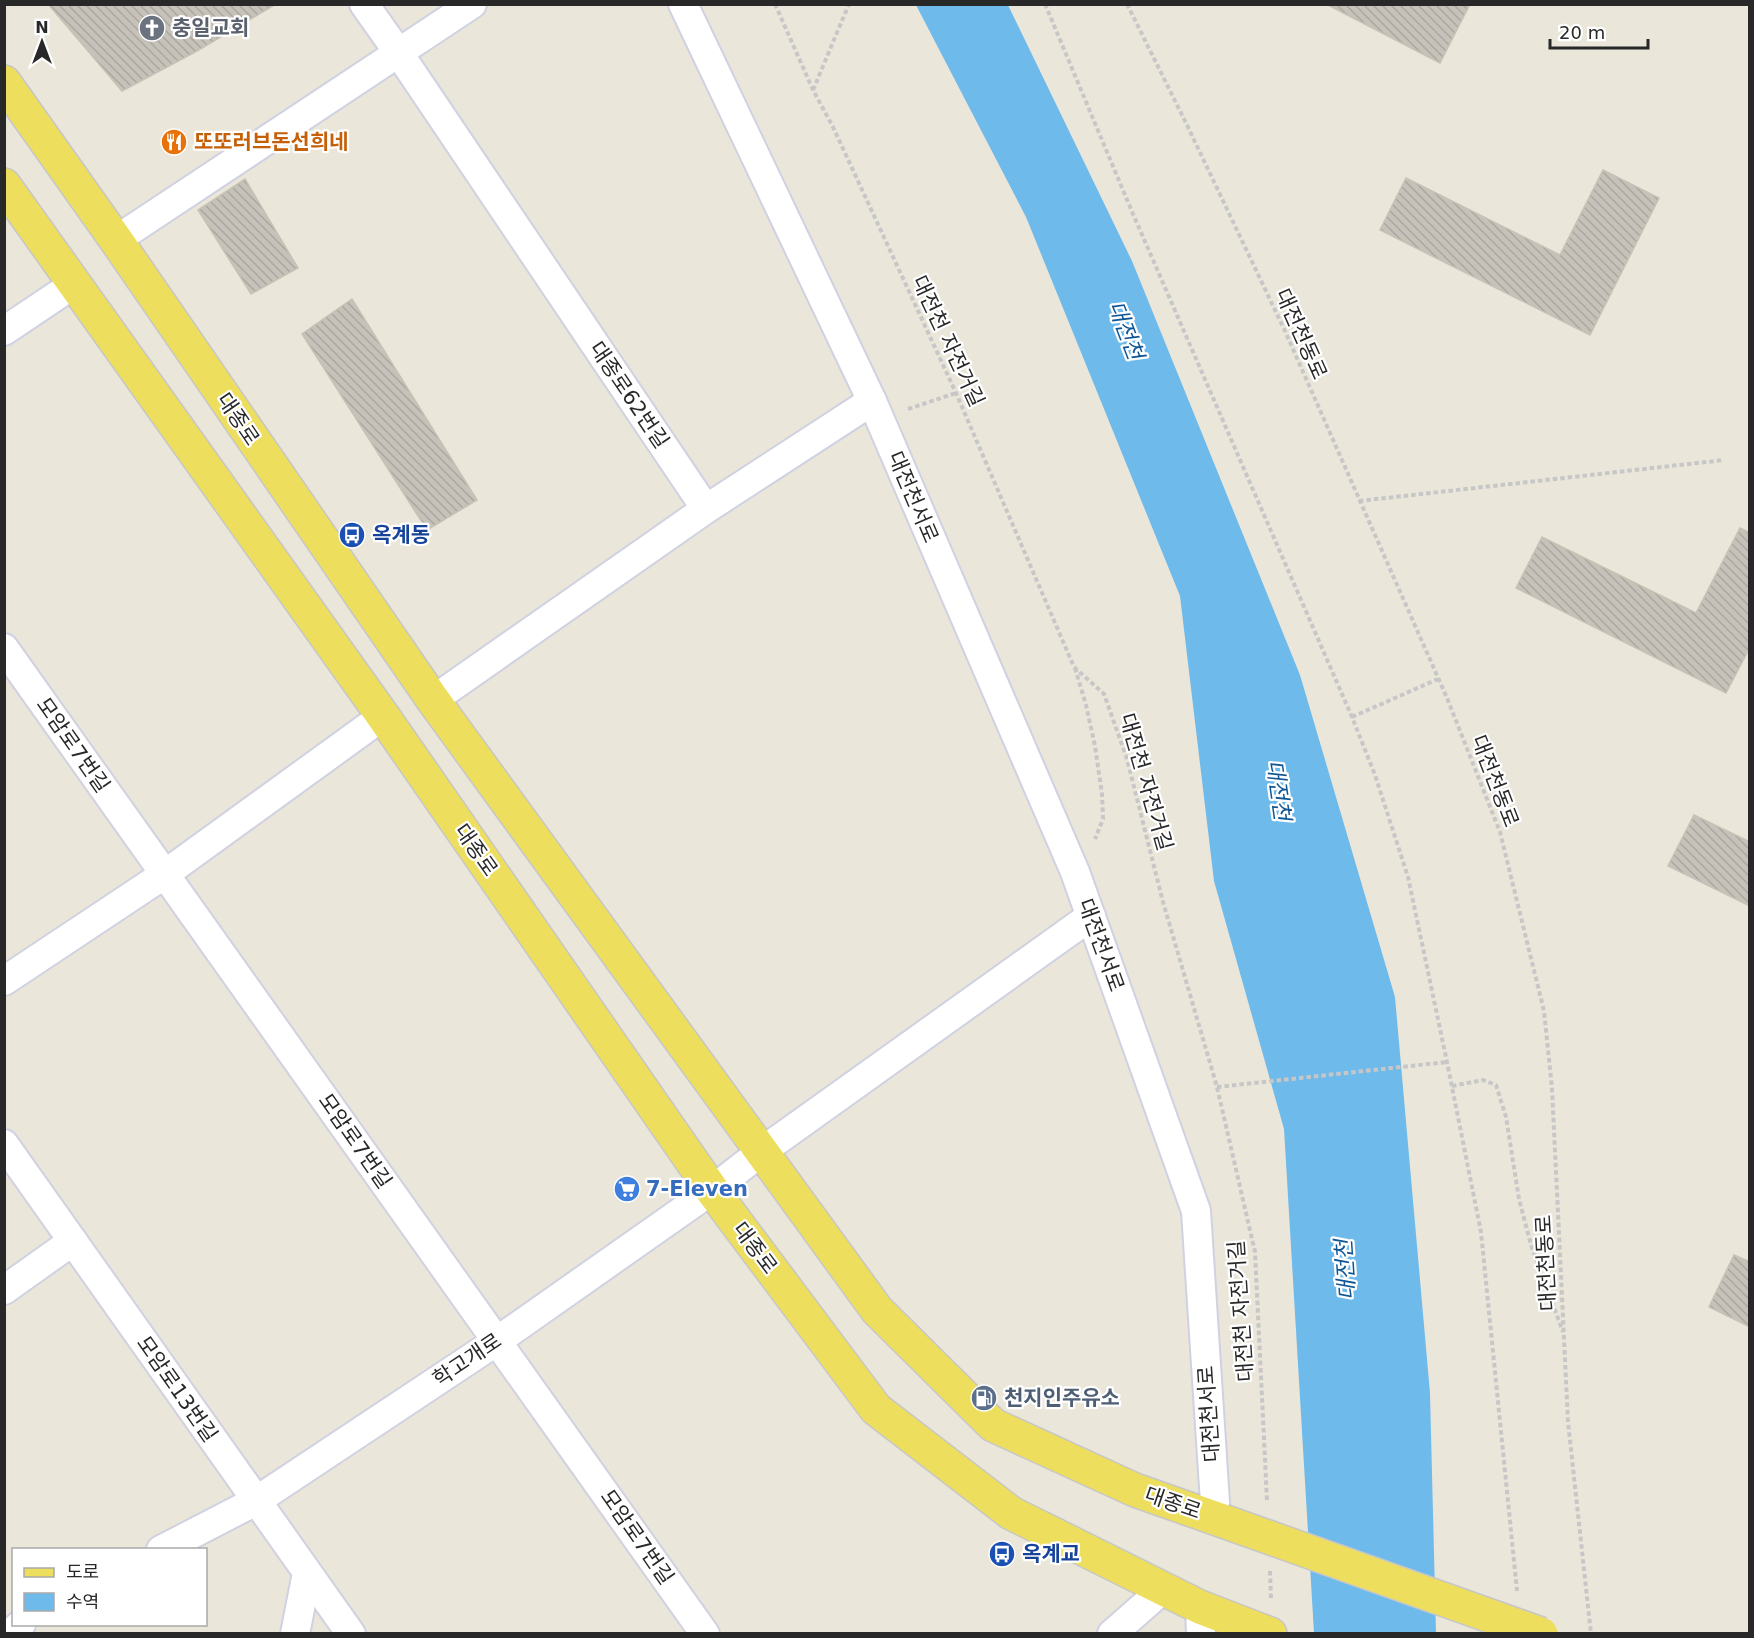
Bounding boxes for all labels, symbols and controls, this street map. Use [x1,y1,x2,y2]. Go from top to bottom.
north arrow [12,12,72,72]
scale bar [1550,12,1648,50]
church icon: 충일교회 [137,13,167,43]
place label: 충일교회 [172,16,249,40]
text: N [35,18,49,37]
text: 20 m [1559,22,1605,43]
restaurant icon: 또또러브돈선희네 [159,127,189,157]
place label: 또또러브돈선희네 [194,130,349,154]
street label: 대전천 자전거길 [907,272,989,410]
street label: 대전천동로 [1270,285,1332,383]
water label: 대전천 [1103,297,1149,366]
street label: 대종로62번길 [585,337,673,453]
street label: 대종로 [212,388,264,450]
street label: 대전천서로 [883,448,943,546]
bus stop icon: 옥계동 [337,520,367,550]
place label: 옥계동 [372,523,430,547]
street label: 모암로7번길 [32,693,114,797]
street label: 대전천 자전거길 [1115,710,1177,854]
street label: 대전천동로 [1466,732,1524,830]
water label: 대전천 [1262,758,1295,825]
street label: 대종로 [450,819,502,881]
street label: 대전천서로 [1073,896,1129,994]
street label: 모암로7번길 [314,1089,396,1193]
supermarket icon: 7-Eleven [612,1174,642,1204]
place label: 7-Eleven [646,1177,748,1201]
street label: 대전천동로 [1531,1214,1561,1312]
street label: 대종로 [728,1218,782,1278]
water label: 대전천 [1331,1236,1360,1301]
street label: 대전천 자전거길 [1224,1239,1258,1383]
street label: 학고개로 [428,1328,506,1392]
street label: 모암로13번길 [132,1332,222,1446]
street label: 대전천서로 [1194,1365,1224,1463]
fuel station icon: 천지인주유소 [969,1383,999,1413]
place label: 천지인주유소 [1004,1386,1120,1410]
street label: 대종로 [1142,1482,1204,1524]
street label: 모암로7번길 [596,1485,678,1589]
bus stop icon: 옥계교 [987,1539,1017,1569]
place label: 옥계교 [1022,1542,1080,1566]
legend [12,1548,207,1626]
text: 도로 [66,1561,99,1582]
text: 수역 [66,1591,99,1612]

